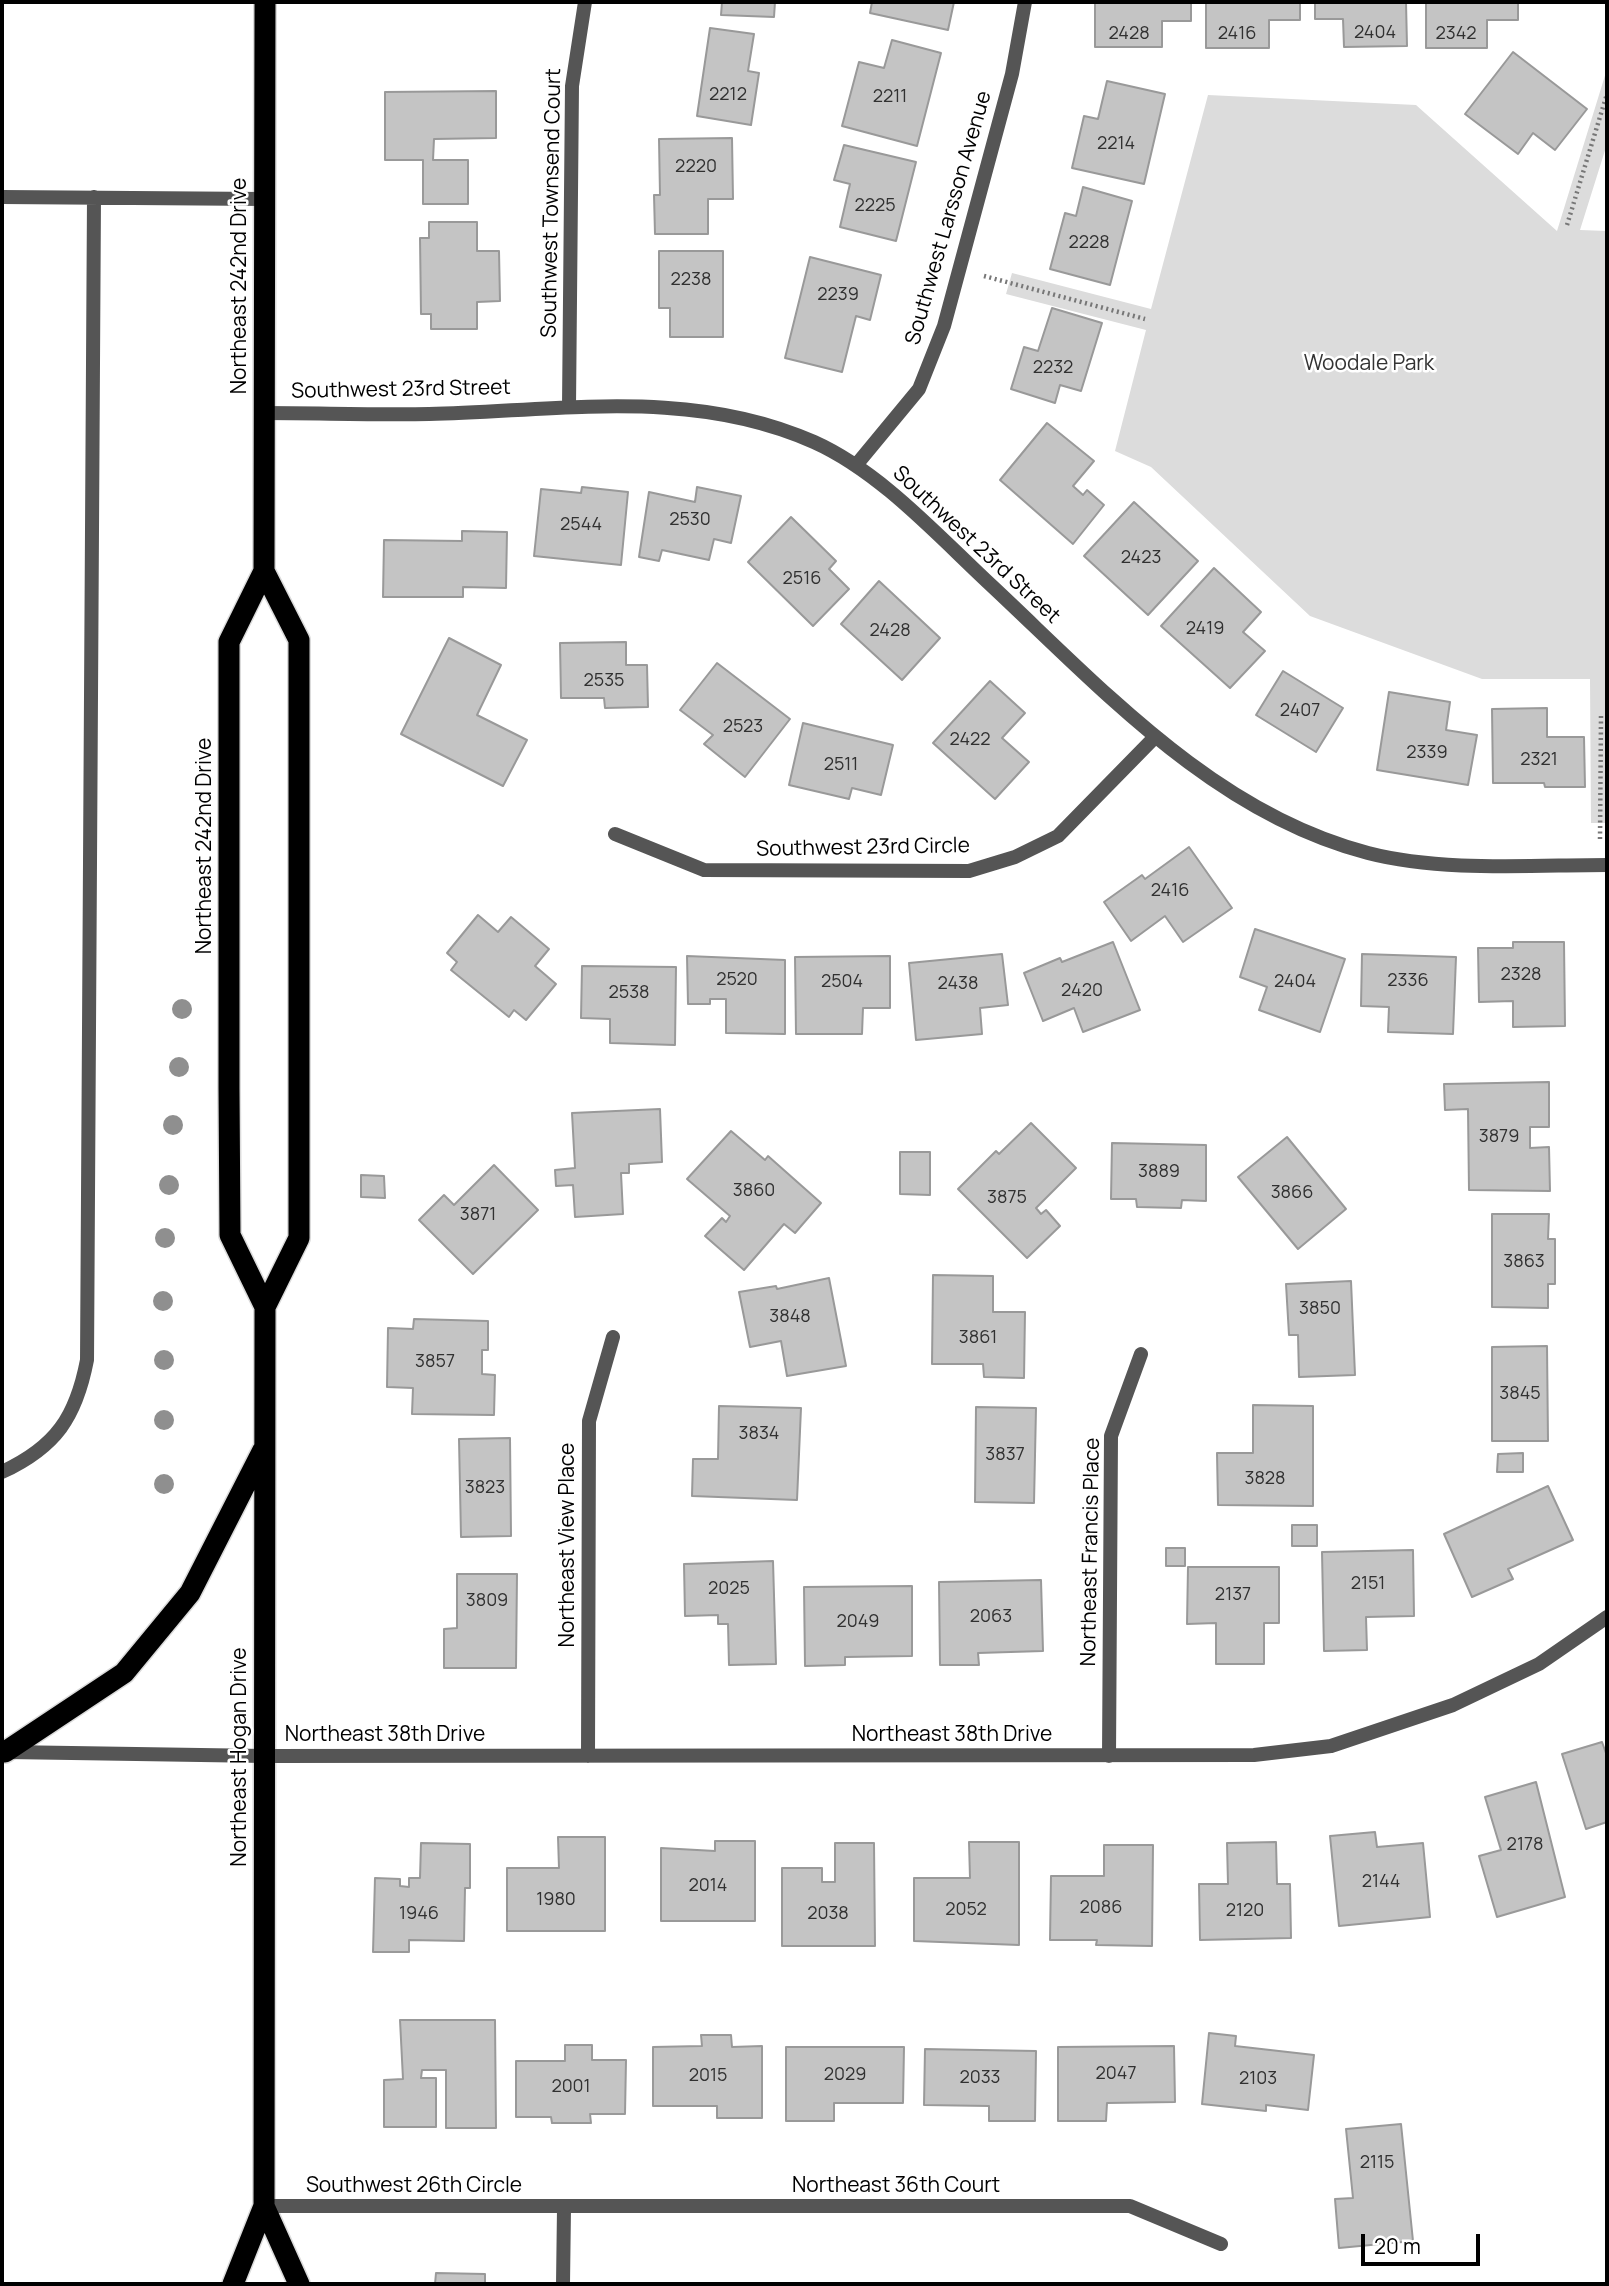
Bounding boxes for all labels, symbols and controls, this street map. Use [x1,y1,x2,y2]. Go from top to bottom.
house number: 2404 [1354,22,1396,44]
house number: 2428 [1108,23,1150,45]
house number: 2416 [1218,23,1256,45]
house number: 2342 [1435,23,1477,45]
street label: Southwest Townsend Court [537,68,567,338]
house number: 2212 [709,84,747,106]
house number: 2211 [873,86,907,108]
street label: Southwest Larsson Avenue [901,88,997,348]
house number: 2214 [1097,133,1135,155]
house number: 2220 [675,156,717,178]
street label: Northeast 242nd Drive [227,178,253,394]
house number: 2225 [854,195,896,217]
house number: 2228 [1068,232,1110,254]
house number: 2238 [671,269,711,291]
house number: 2239 [817,284,859,306]
park label: Woodale Park [1304,351,1434,377]
house number: 2232 [1033,357,1073,379]
street label: Southwest 23rd Street [291,375,511,405]
street label: Southwest 23rd Street [887,461,1065,629]
house number: 2530 [669,509,711,531]
house number: 2544 [560,514,602,536]
house number: 2423 [1121,547,1161,569]
house number: 2516 [783,568,821,590]
house number: 2419 [1186,618,1224,640]
house number: 2428 [869,620,911,642]
house number: 2535 [583,670,625,692]
house number: 2407 [1280,700,1320,722]
house number: 2523 [723,716,763,738]
house number: 2422 [949,729,991,751]
street label: Northeast 242nd Drive [192,738,218,954]
house number: 2339 [1406,742,1448,764]
house number: 2321 [1520,749,1558,771]
house number: 2511 [824,754,858,776]
street label: Southwest 23rd Circle [756,834,970,862]
house number: 2416 [1151,880,1189,902]
house number: 2328 [1501,964,1541,986]
house number: 2520 [716,969,758,991]
house number: 2336 [1387,970,1429,992]
house number: 2504 [821,971,863,993]
house number: 2404 [1274,971,1316,993]
house number: 2438 [938,973,978,995]
house number: 2420 [1061,980,1103,1002]
house number: 2538 [608,982,650,1004]
house number: 3879 [1479,1126,1519,1148]
house number: 3889 [1138,1161,1180,1183]
house number: 3860 [733,1180,775,1202]
house number: 3866 [1271,1182,1313,1204]
house number: 3875 [987,1187,1027,1209]
house number: 3871 [460,1204,496,1226]
house number: 3863 [1503,1251,1545,1273]
house number: 3850 [1299,1298,1341,1320]
house number: 3848 [769,1306,811,1328]
house number: 3861 [959,1327,997,1349]
house number: 3857 [415,1351,455,1373]
house number: 3845 [1499,1383,1541,1405]
house number: 3834 [739,1423,779,1445]
street label: Northeast Francis Place [1076,1437,1106,1667]
street label: Northeast View Place [555,1443,581,1647]
house number: 3837 [985,1444,1025,1466]
house number: 3828 [1244,1468,1286,1490]
house number: 3823 [465,1477,505,1499]
house number: 2151 [1351,1573,1385,1595]
house number: 2025 [708,1578,750,1600]
house number: 2137 [1215,1584,1251,1606]
house number: 3809 [466,1590,508,1612]
house number: 2063 [970,1606,1012,1628]
house number: 2049 [837,1611,879,1633]
street label: Northeast Hogan Drive [227,1647,253,1867]
street label: Northeast 38th Drive [285,1722,485,1748]
street label: Northeast 38th Drive [852,1722,1052,1748]
house number: 2178 [1507,1834,1543,1856]
house number: 2144 [1362,1871,1400,1893]
house number: 2014 [689,1875,727,1897]
house number: 1980 [536,1889,576,1911]
house number: 2086 [1080,1897,1122,1919]
house number: 2052 [945,1899,987,1921]
house number: 2120 [1226,1900,1264,1922]
house number: 1946 [399,1903,439,1925]
house number: 2038 [807,1903,849,1925]
house number: 2047 [1096,2063,1136,2085]
house number: 2029 [824,2064,866,2086]
house number: 2015 [689,2065,727,2087]
house number: 2033 [959,2067,1001,2089]
house number: 2103 [1239,2068,1277,2090]
house number: 2001 [551,2076,591,2098]
house number: 2115 [1360,2152,1394,2174]
street label: Southwest 26th Circle [306,2173,522,2199]
street label: Northeast 36th Court [792,2173,1000,2199]
scale bar [1364,2220,1483,2264]
text: 20 m [1374,2232,1421,2260]

